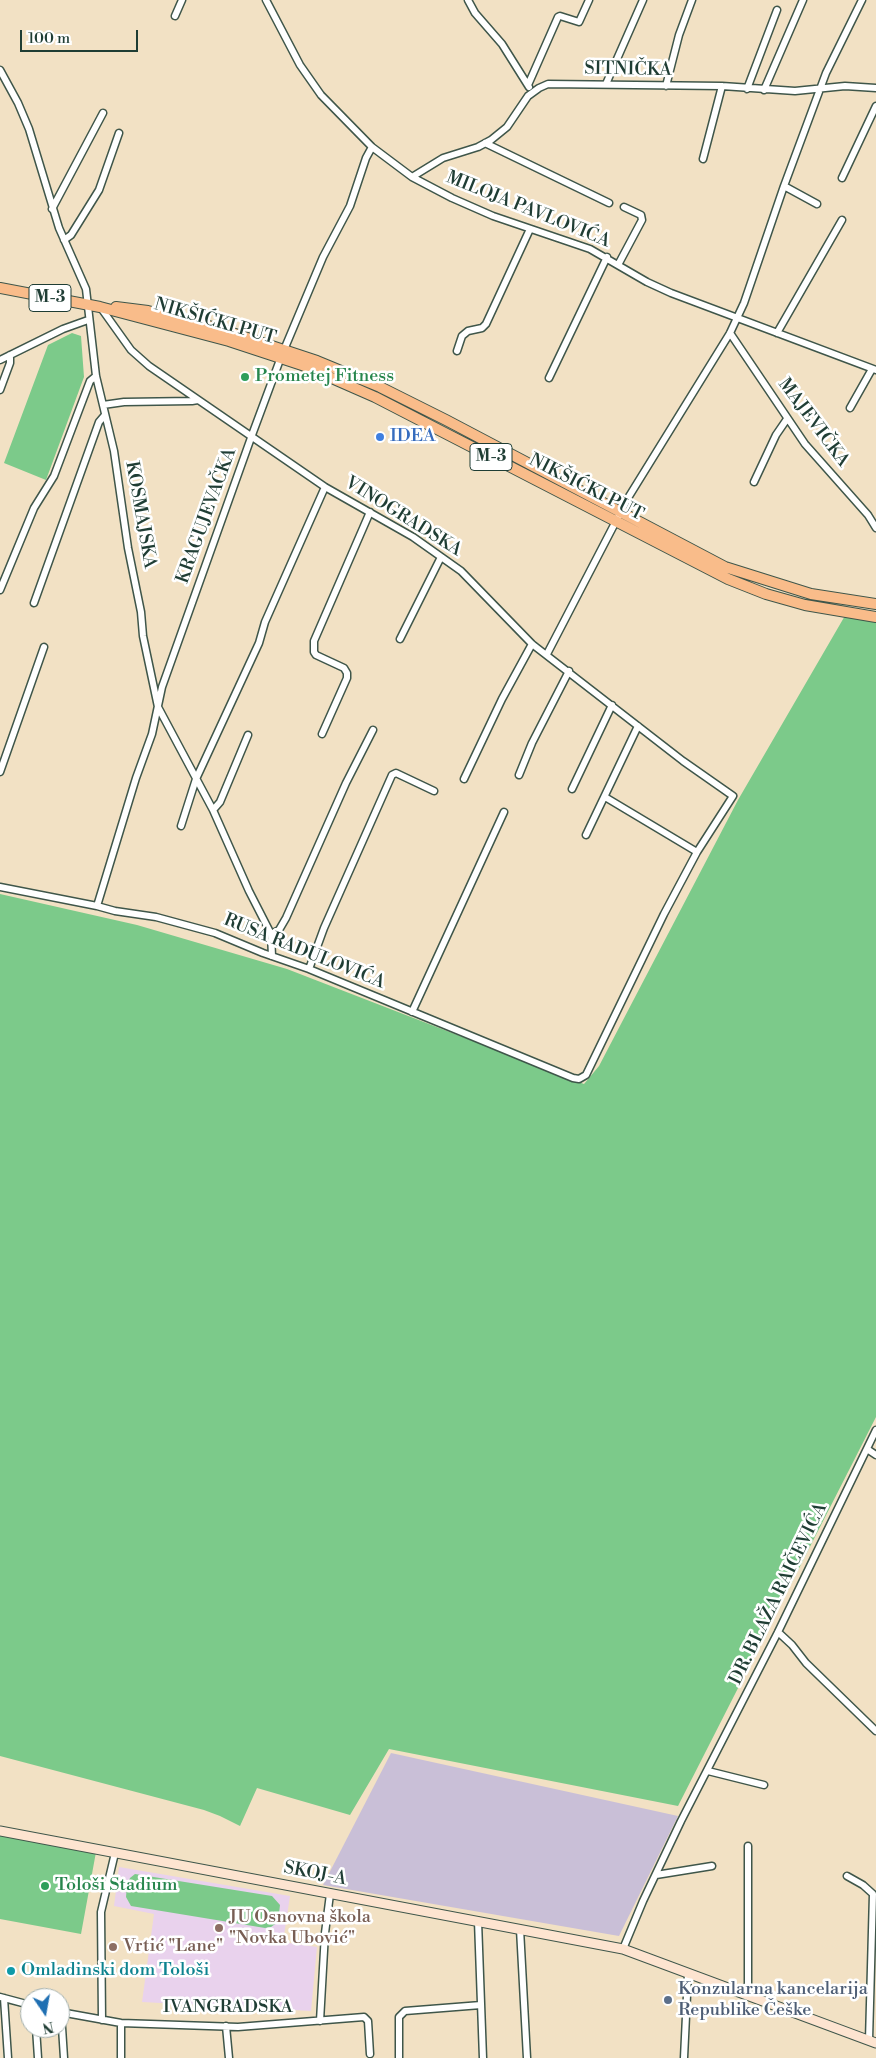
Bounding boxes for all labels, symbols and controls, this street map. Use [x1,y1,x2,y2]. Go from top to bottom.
scale bar [22,20,140,52]
text: 100 m [28,29,70,48]
street label: SITNIČKA [584,58,672,82]
street label: MILOJA PAVLOVIĆA [443,167,613,253]
road number: M-3 [29,284,71,312]
street label: NIKŠIĆKI PUT [152,294,278,350]
place label: Prometej Fitness [255,366,394,388]
marker: Prometej Fitness [239,371,251,383]
street label: MAJEVIČKA [773,375,853,471]
place label: IDEA [390,426,436,448]
marker: IDEA [374,431,386,443]
road number: M-3 [470,444,512,471]
street label: KRAGUJEVAČKA [172,445,242,587]
street label: NIKŠIĆKI PUT [525,450,647,526]
street label: KOSMAJSKA [120,460,160,570]
street label: VINOGRADSKA [341,472,465,562]
street label: RUSA RADULOVIĆA [220,910,388,994]
street label: DR. BLAŽA RAIČEVIĆA [726,1500,832,1688]
street label: SKOJ-A [282,1857,348,1891]
place label: Tološi Stadium [55,1875,177,1897]
marker: Tološi Stadium [39,1880,51,1892]
place label: JU Osnovna škola "Novka Ubović" [229,1907,371,1950]
marker: JU Osnovna škola "Novka Ubović" [213,1922,225,1934]
place label: Vrtić "Lane" [123,1936,223,1958]
marker: Vrtić "Lane" [107,1941,119,1953]
place label: Omladinski dom Tološi [21,1960,209,1982]
marker: Omladinski dom Tološi [5,1965,17,1977]
place label: Konzularna kancelarija Republike Češke [678,1979,868,2022]
north arrow [20,1988,70,2038]
marker: Konzularna kancelarija Republike Češke [662,1994,674,2006]
street label: IVANGRADSKA [163,1997,293,2019]
text: N [41,2017,55,2037]

